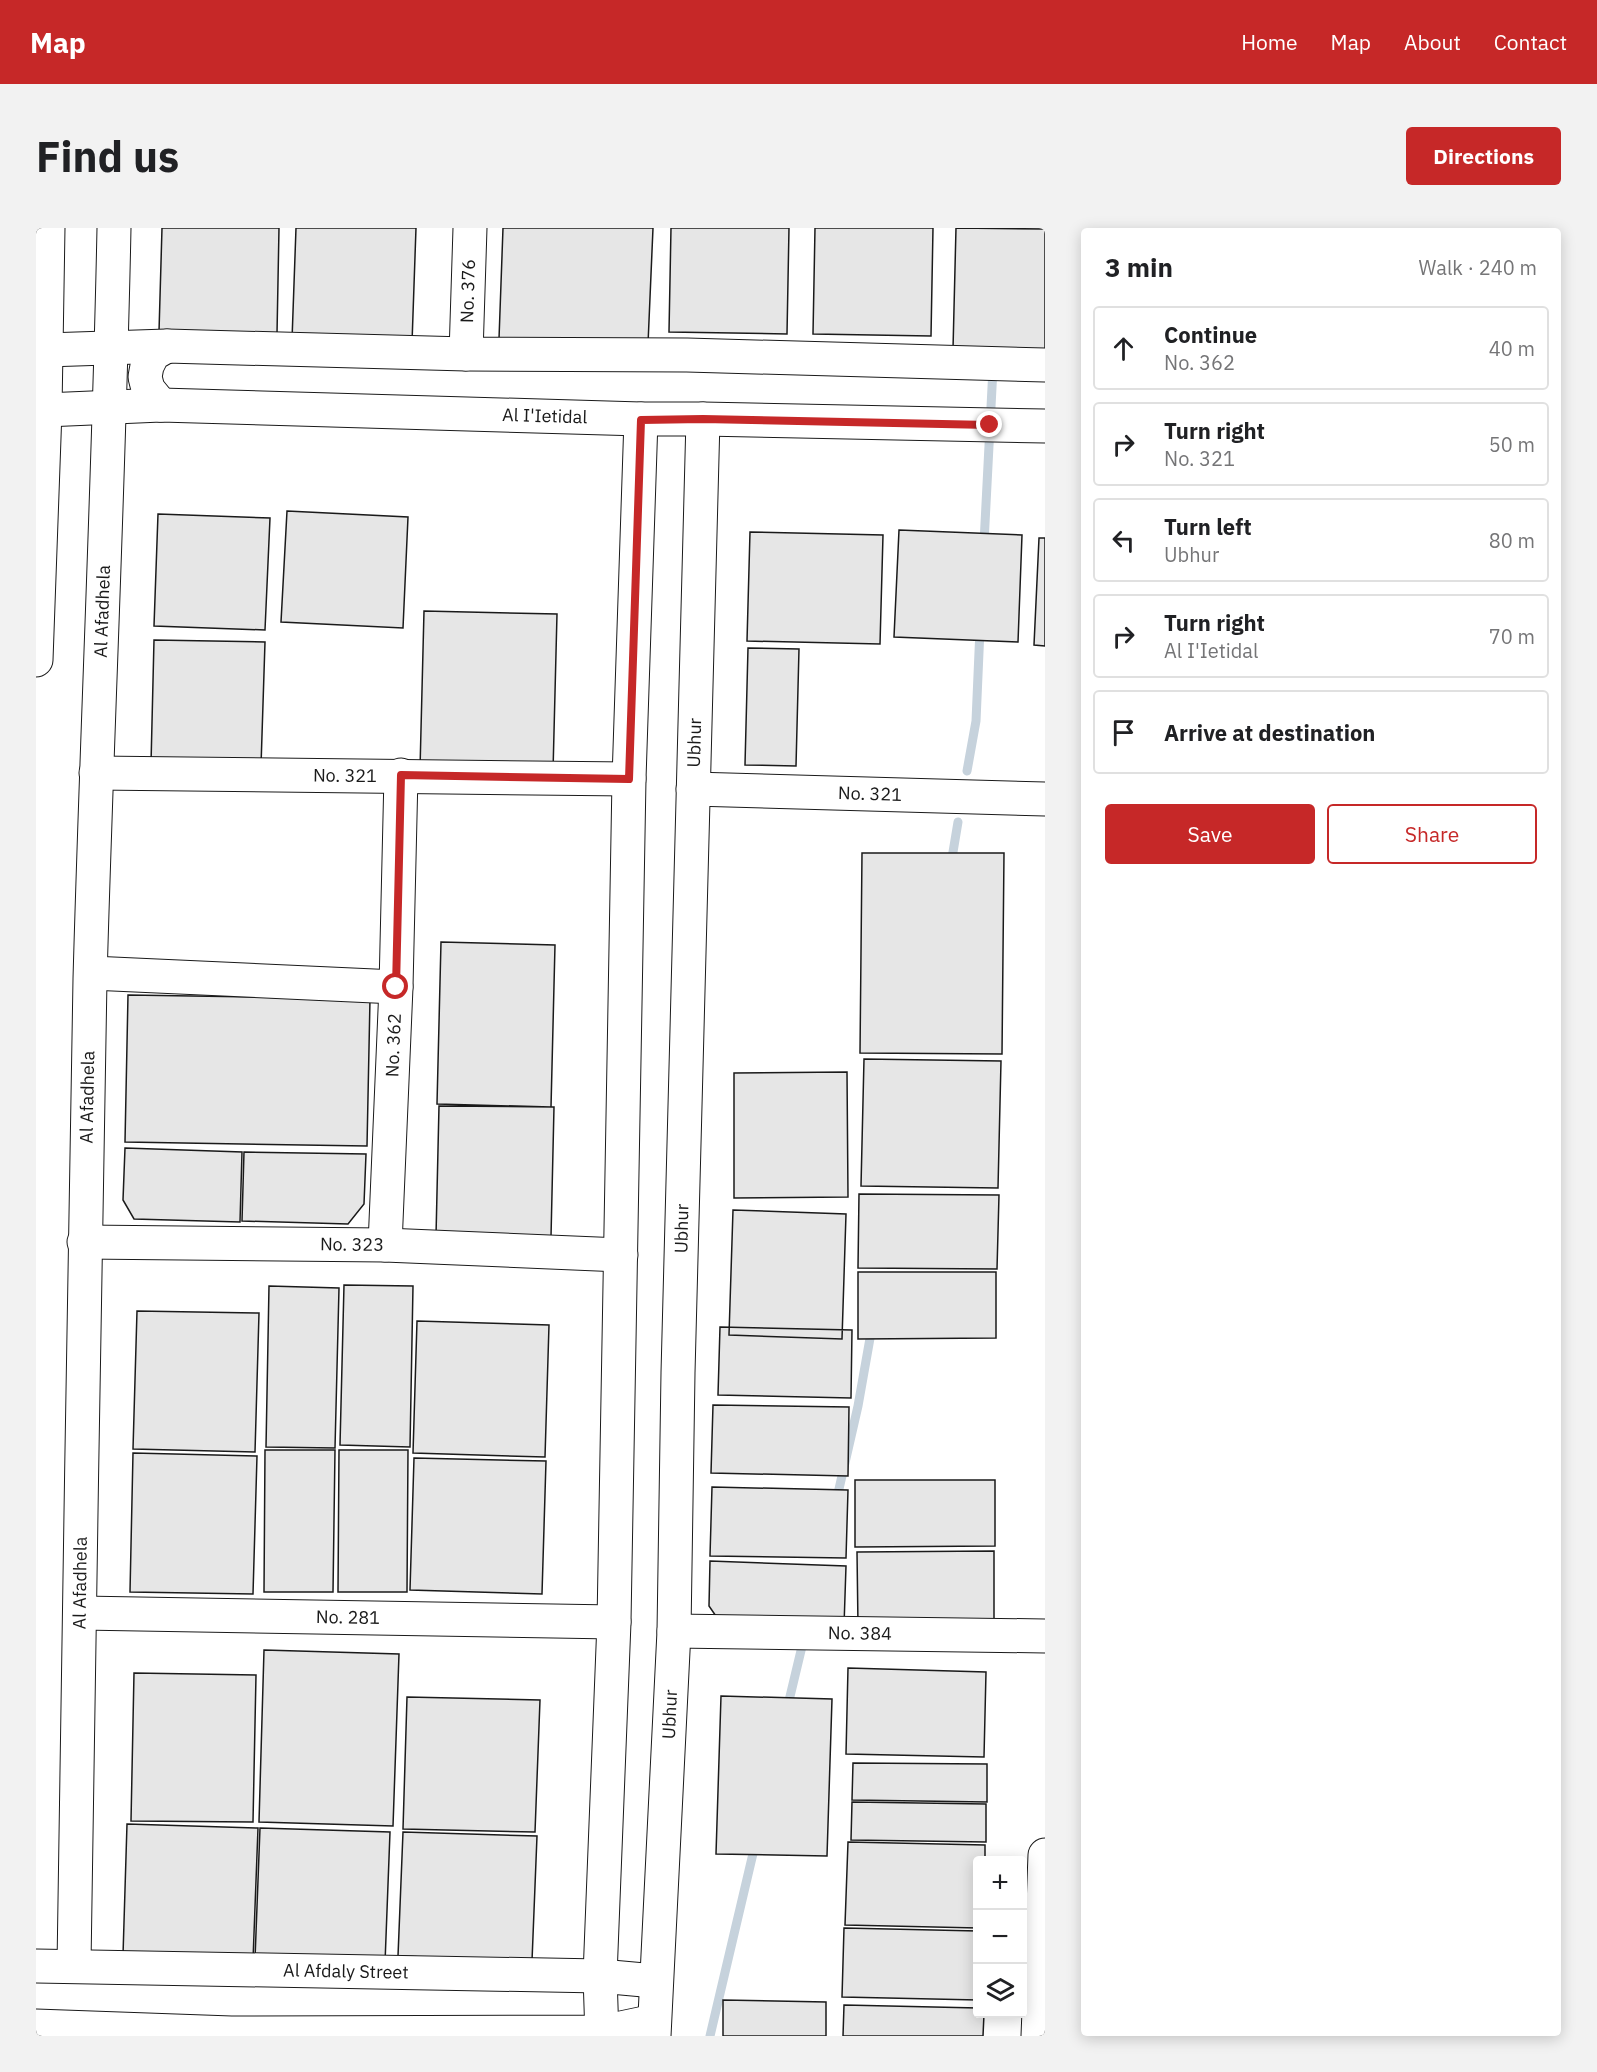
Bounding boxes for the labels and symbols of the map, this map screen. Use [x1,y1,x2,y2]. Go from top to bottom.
street label: No. 376 [455,259,480,323]
street label: Al I'Ietidal [502,403,588,428]
route end [976,411,1002,437]
street label: Al Afadhela [89,564,115,658]
street label: Ubhur [682,717,706,768]
street label: No. 321 [313,763,377,787]
street label: No. 321 [838,781,902,806]
route start [382,973,408,999]
street label: No. 362 [380,1013,406,1078]
street label: Al Afadhela [75,1050,99,1144]
street label: Ubhur [669,1203,693,1254]
street label: No. 323 [320,1232,384,1256]
street label: Al Afadhela [68,1536,92,1630]
street label: No. 281 [316,1605,380,1629]
street label: No. 384 [828,1621,892,1645]
street label: Ubhur [657,1689,682,1740]
street label: Al Afdaly Street [283,1958,409,1984]

